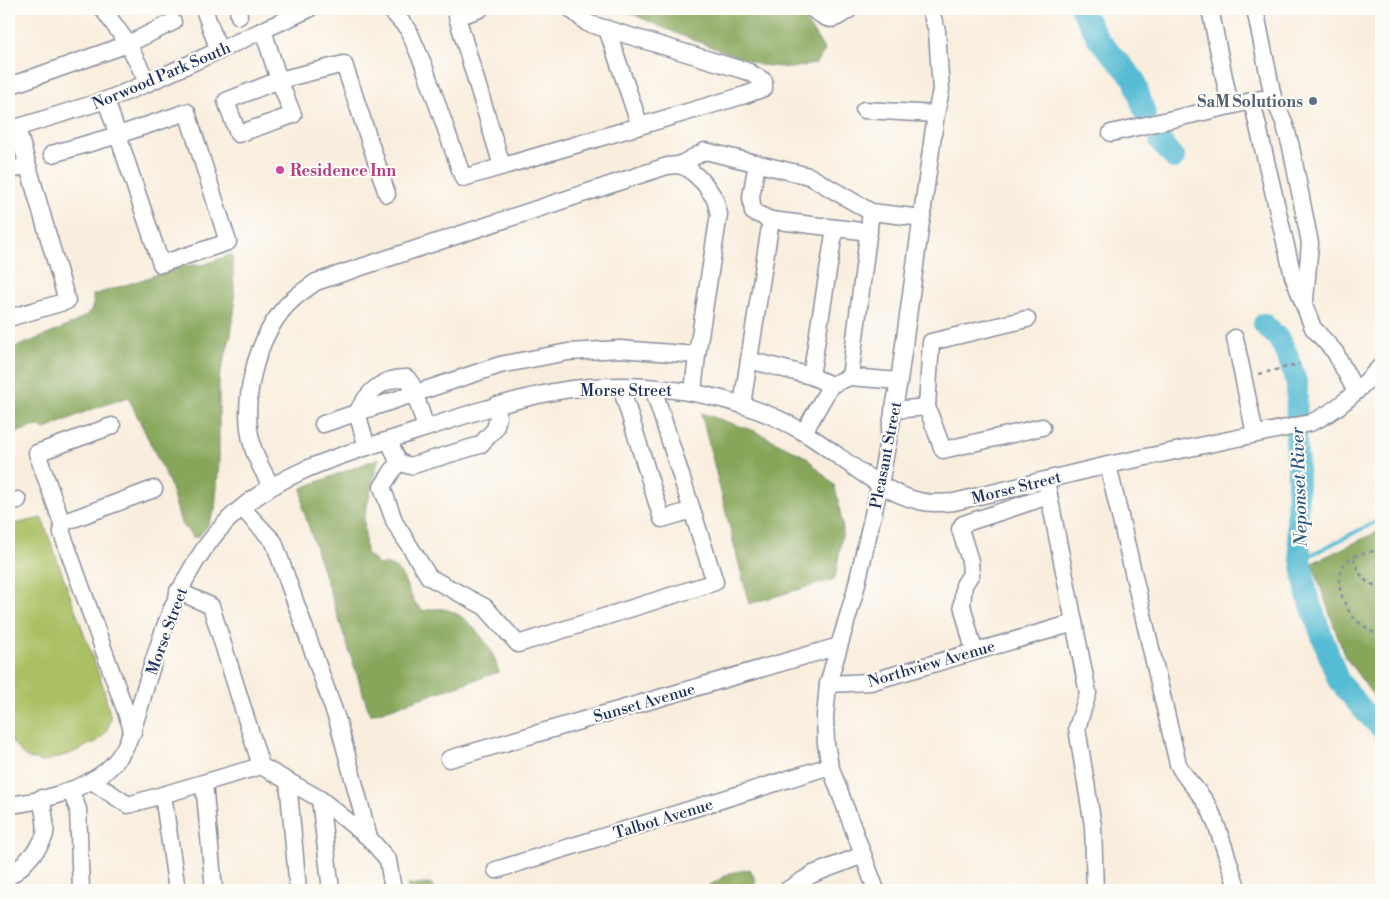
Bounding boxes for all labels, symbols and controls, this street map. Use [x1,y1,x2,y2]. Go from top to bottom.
street label: Norwood Park South [89,37,234,114]
place label: SaM Solutions [1197,92,1303,112]
marker: SaM Solutions [1307,95,1319,107]
place label: Residence Inn [290,161,396,181]
marker: Residence Inn [274,164,286,176]
street label: Morse Street [580,381,672,401]
street label: Pleasant Street [866,400,906,511]
water label: Neponset River [1286,426,1313,548]
street label: Morse Street [969,467,1064,509]
street label: Morse Street [142,584,192,678]
street label: Northview Avenue [865,636,997,692]
street label: Sunset Avenue [591,679,697,727]
street label: Talbot Avenue [611,794,715,844]

